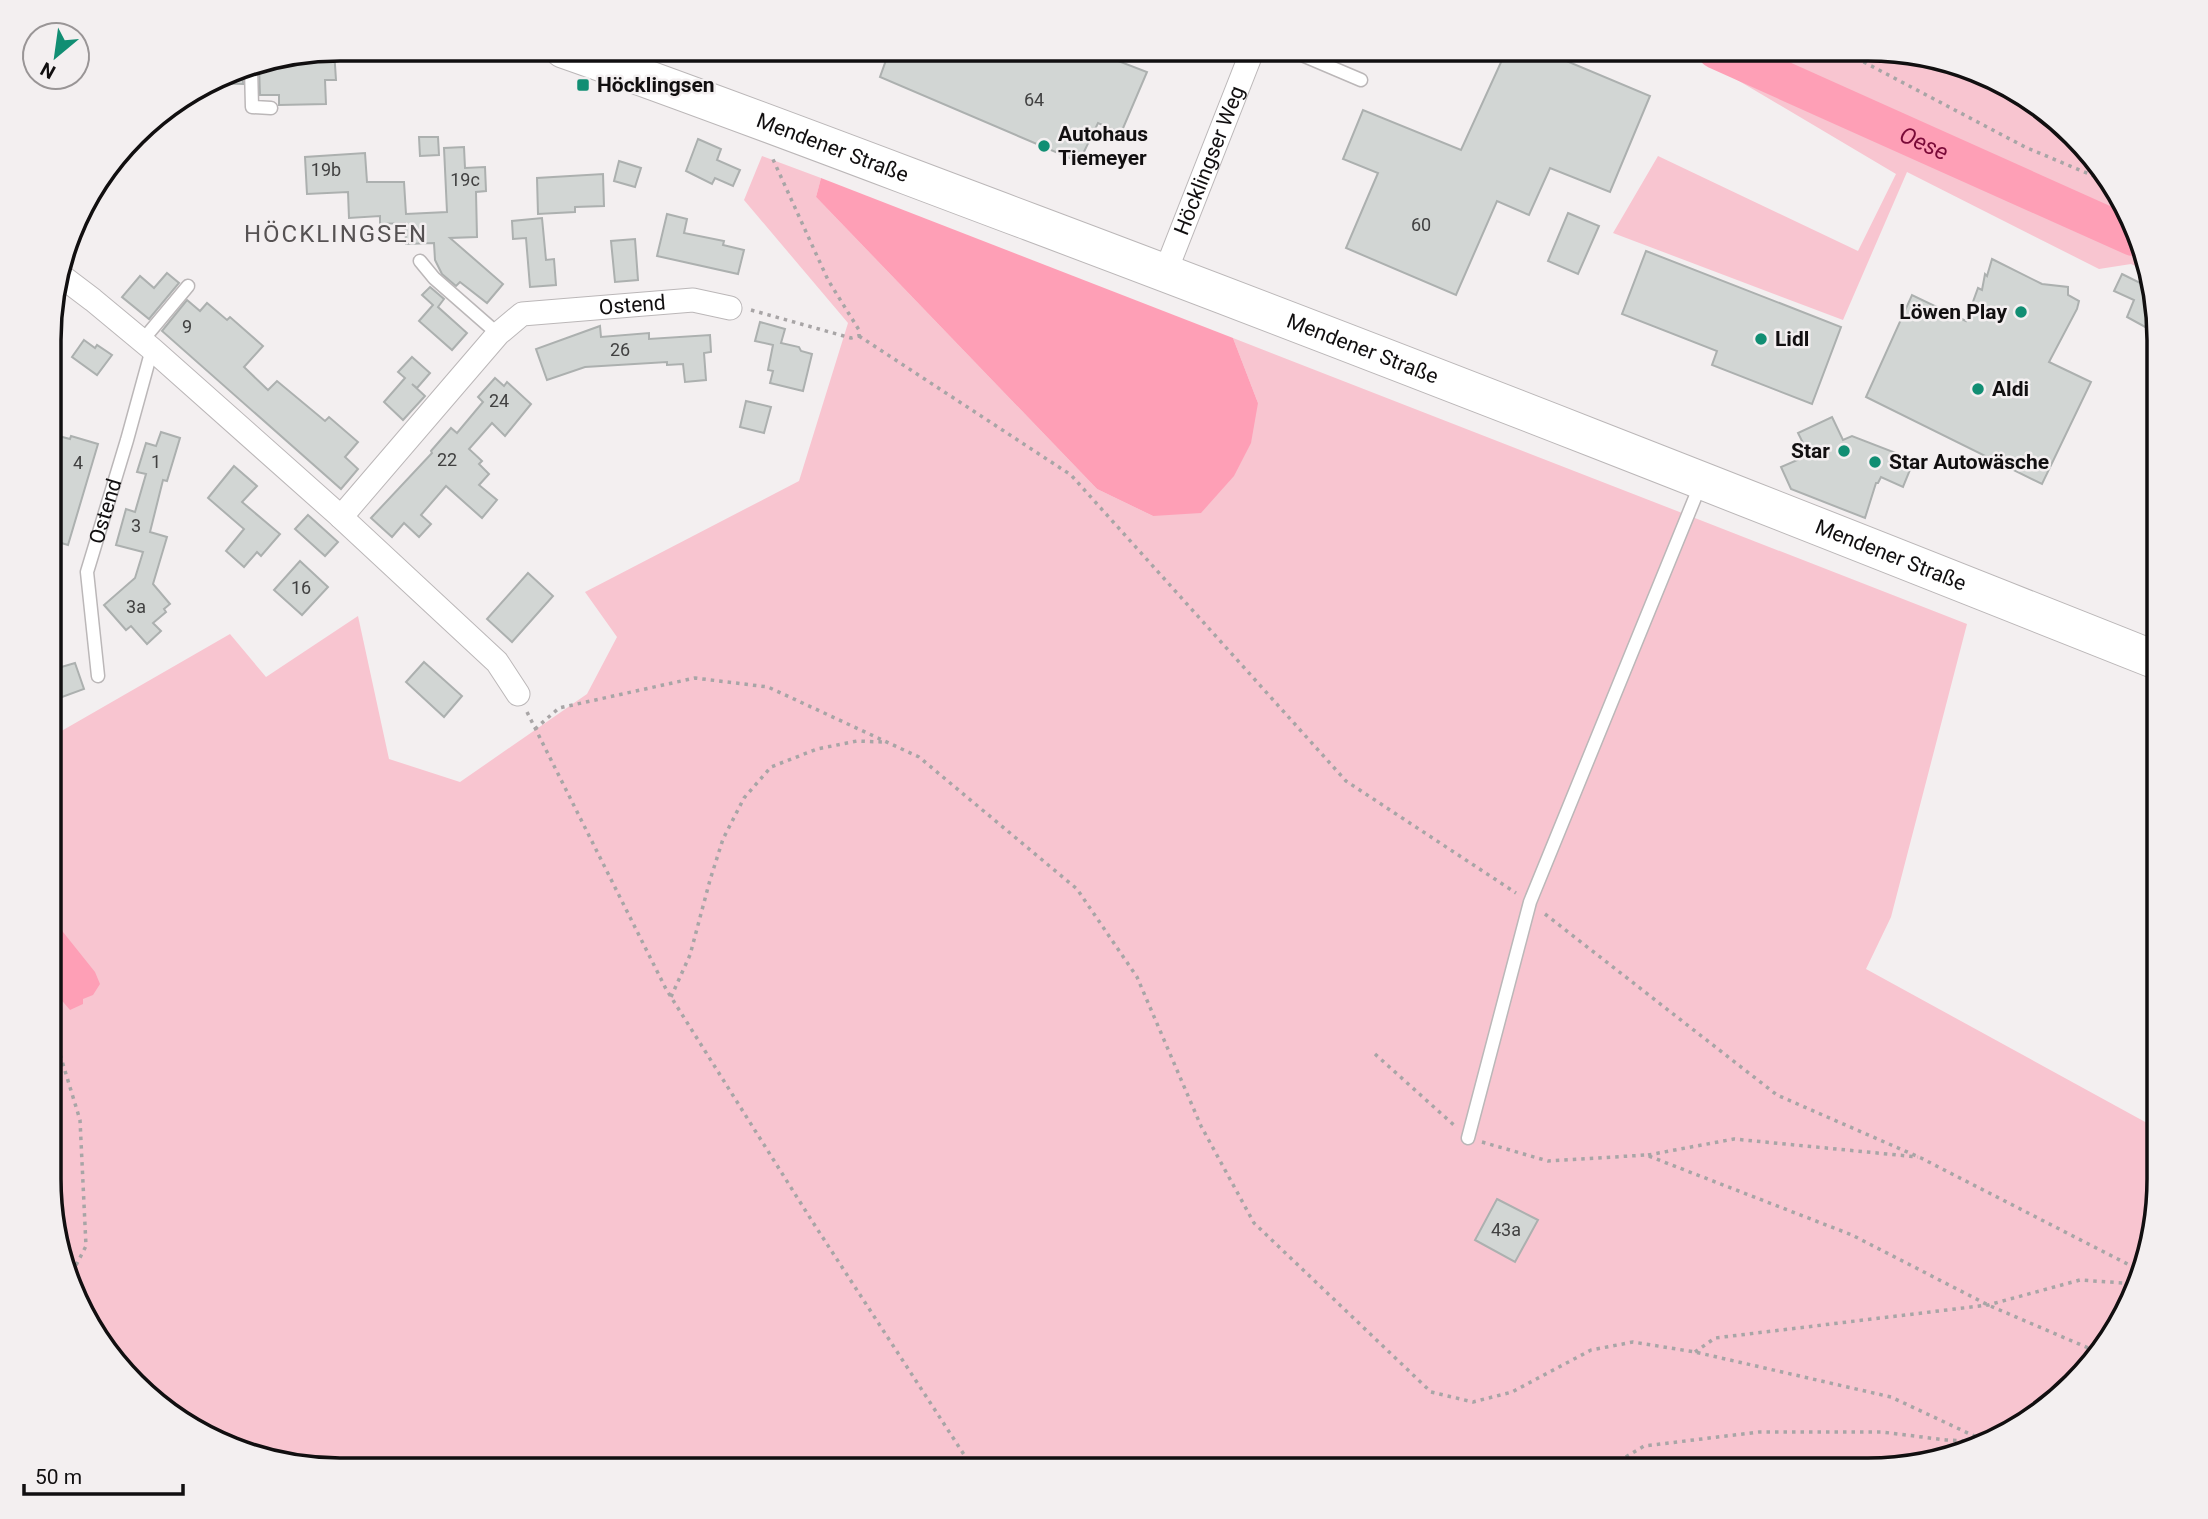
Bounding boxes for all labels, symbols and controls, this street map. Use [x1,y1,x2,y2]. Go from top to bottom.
north arrow [21,21,91,91]
text: N [37,57,59,84]
place label: Höcklingsen [597,73,715,97]
marker: Höcklingsen [575,77,591,93]
street label: Höcklingser Weg [1169,83,1249,238]
house number: 64 [1024,89,1044,110]
street label: Mendener Straße [753,108,912,187]
water label: Oese [1895,121,1953,166]
place label: Autohaus Tiemeyer [1058,122,1148,170]
marker: Autohaus Tiemeyer [1036,138,1052,154]
house number: 19b [311,159,341,180]
house number: 19c [450,169,480,190]
house number: 60 [1411,214,1431,235]
district label: HÖCKLINGSEN [244,220,428,248]
street label: Ostend [598,290,667,320]
place label: Löwen Play [1899,300,2007,324]
marker: Löwen Play [2013,304,2029,320]
street label: Mendener Straße [1284,309,1442,389]
house number: 9 [182,316,192,337]
place label: Lidl [1775,327,1809,351]
marker: Lidl [1753,331,1769,347]
house number: 26 [610,339,630,360]
place label: Aldi [1992,377,2029,401]
marker: Aldi [1970,381,1986,397]
house number: 24 [489,390,509,411]
place label: Star [1791,439,1830,463]
marker: Star [1836,443,1852,459]
house number: 22 [437,449,457,470]
place label: Star Autowäsche [1889,450,2049,474]
house number: 1 [151,451,161,472]
house number: 4 [73,452,83,473]
marker: Star Autowäsche [1867,454,1883,470]
street label: Ostend [84,476,127,547]
street label: Mendener Straße [1812,514,1970,596]
house number: 3 [131,515,141,536]
house number: 16 [291,577,311,598]
house number: 3a [126,596,146,617]
house number: 43a [1491,1219,1521,1240]
scale bar [24,1452,184,1496]
text: 50 m [35,1465,82,1489]

